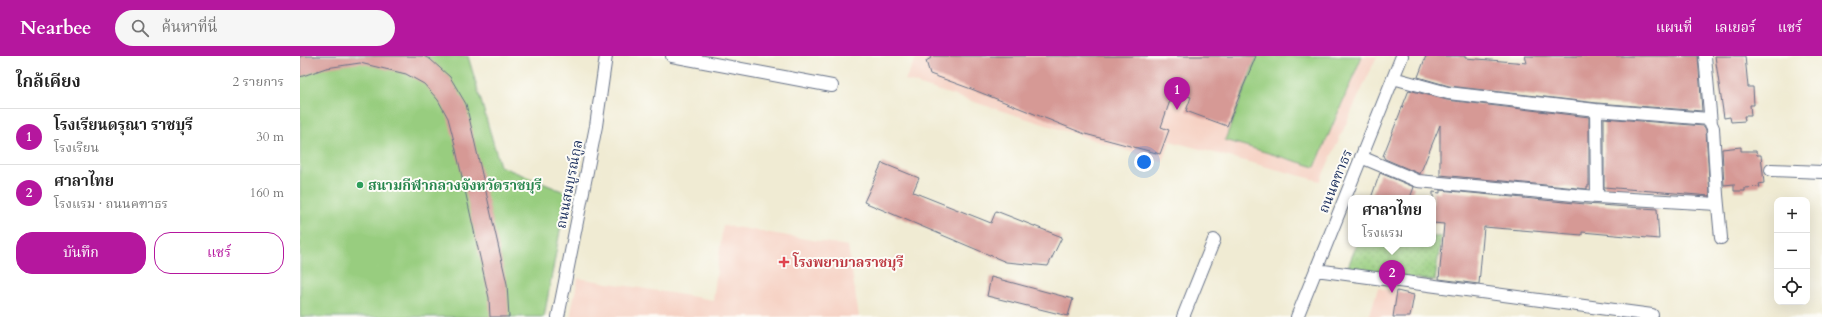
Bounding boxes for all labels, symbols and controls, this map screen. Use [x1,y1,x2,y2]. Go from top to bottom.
search box [115,10,395,46]
text: Nearbee [20,15,91,41]
icon: search [129,17,151,39]
text: ค้นหาที่นี่ [161,17,217,37]
text: แผนที่ [1656,18,1692,37]
text: เลเยอร์ [1714,18,1756,37]
text: แชร์ [1778,18,1802,37]
text: ใกล้เคียง [16,70,81,93]
text: 2 รายการ [232,73,284,91]
pin: 1 [1164,77,1190,110]
text: โรงเรียนดรุณา ราชบุรี [54,115,193,135]
text: 1 [26,128,32,146]
text: 30 m [256,128,284,146]
street label: ถนนสมบูรณ์กูล [552,138,587,230]
text: โรงเรียน [54,139,99,157]
street label: ถนนคฑาธร [1314,146,1357,216]
your location [1134,152,1154,172]
text: ศาลาไทย [54,171,114,191]
place label: สนามกีฬากลางจังหวัดราชบุรี [368,176,542,195]
marker: สนามกีฬากลางจังหวัดราชบุรี [355,180,365,190]
text: 2 [26,184,32,202]
text: 160 m [250,184,284,202]
text: โรงแรม · ถนนคฑาธร [54,195,168,213]
popup [1348,195,1436,247]
map controls [1774,197,1810,305]
button: + [1774,197,1810,233]
text: ศาลาไทย [1362,200,1422,220]
text: โรงแรม [1362,224,1403,242]
button: บันทึก [16,232,146,274]
button: แชร์ [154,232,284,274]
button: − [1774,233,1810,269]
place label: โรงพยาบาลราชบุรี [792,252,903,272]
marker: โรงพยาบาลราชบุรี [778,256,790,268]
pin: 2 [1379,260,1405,293]
button: locate [1774,269,1810,305]

